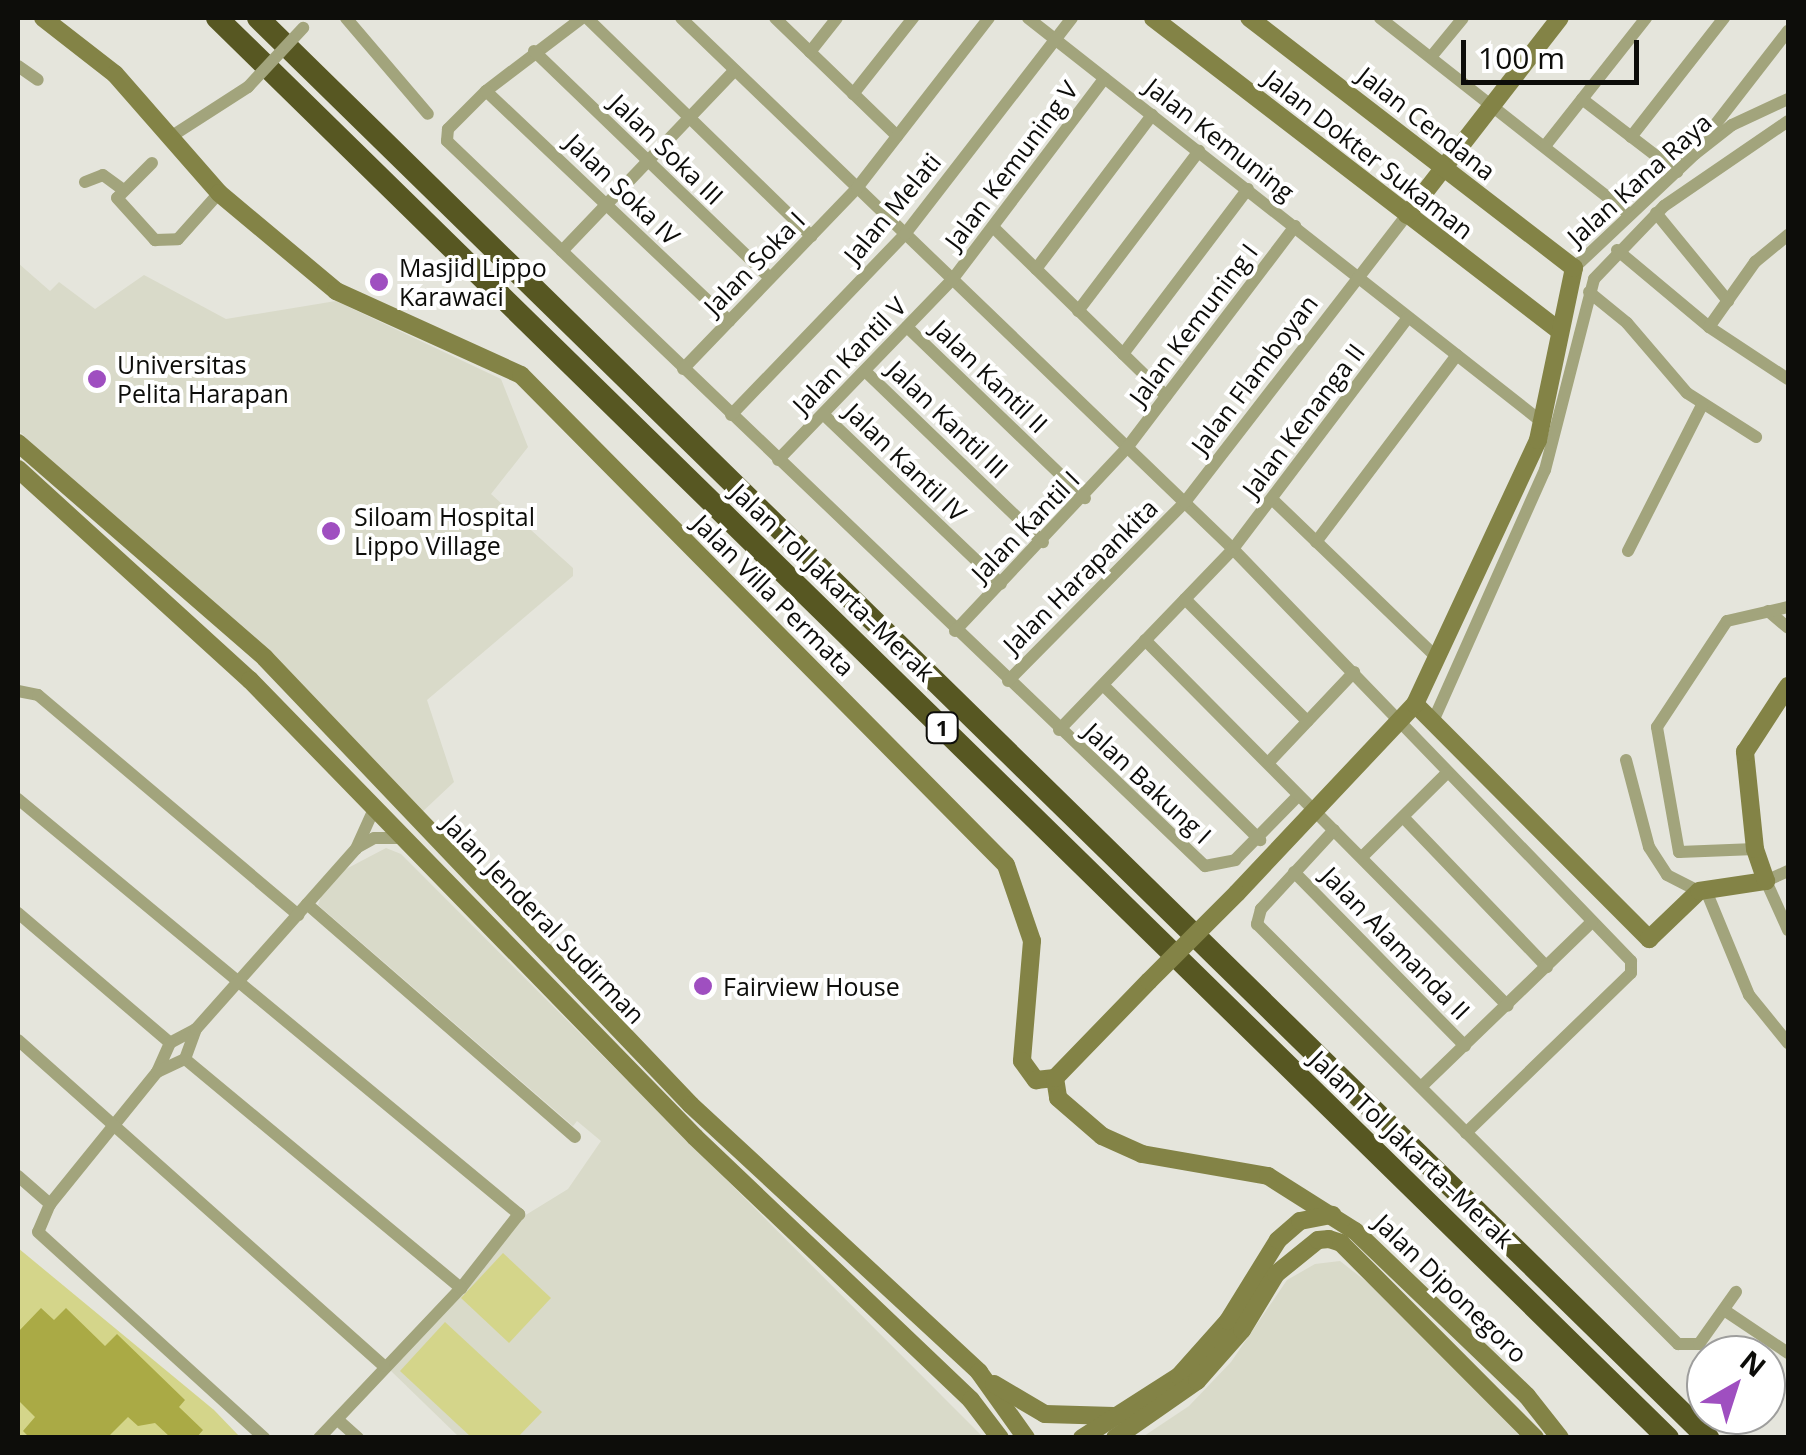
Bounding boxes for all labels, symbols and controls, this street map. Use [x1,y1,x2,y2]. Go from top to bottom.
scale bar [1466,20,1644,82]
text: 100 m [1478,37,1565,78]
street label: Jalan Cendana [1352,60,1502,186]
street label: Jalan Dokter Sukaman [1258,63,1480,245]
street label: Jalan Kemuning [1139,71,1301,207]
street label: Jalan Kemuning V [938,75,1084,255]
street label: Jalan Soka III [604,88,730,210]
street label: Jalan Kana Raya [1561,107,1717,251]
street label: Jalan Soka IV [560,127,686,251]
street label: Jalan Melati [837,147,947,269]
street label: Jalan Soka I [697,205,811,321]
street label: Jalan Kemuning I [1122,237,1264,411]
place label: Masjid Lippo Karawaci [399,253,547,312]
marker: Masjid Lippo Karawaci [368,271,390,293]
street label: Jalan Flamboyan [1185,289,1323,459]
street label: Jalan Kantil V [786,291,912,419]
street label: Jalan Kantil II [926,313,1054,439]
street label: Jalan Kenanga II [1236,337,1370,503]
place label: Universitas Pelita Harapan [117,350,289,409]
street label: Jalan Kantil III [881,354,1015,484]
marker: Universitas Pelita Harapan [86,368,108,390]
street label: Jalan Kantil IV [839,397,973,527]
street label: Jalan Kantil I [965,464,1085,588]
street label: Jalan Tol Jakarta–Merak [725,477,941,687]
street label: Jalan Harapankita [997,493,1163,659]
place label: Siloam Hospital Lippo Village [354,502,535,561]
street label: Jalan Villa Permata [687,508,861,682]
marker: Siloam Hospital Lippo Village [318,518,344,544]
road number: 1 [924,711,960,745]
street label: Jalan Bakung I [1078,716,1218,850]
street label: Jalan Jenderal Sudirman [437,809,651,1029]
street label: Jalan Alamanda II [1316,860,1476,1026]
place label: Fairview House [723,971,900,1001]
marker: Fairview House [692,975,714,997]
street label: Jalan Tol Jakarta–Merak [1304,1044,1520,1254]
street label: Jalan Diponegoro [1368,1208,1534,1368]
north arrow [1686,1335,1786,1435]
text: N [1733,1341,1774,1385]

